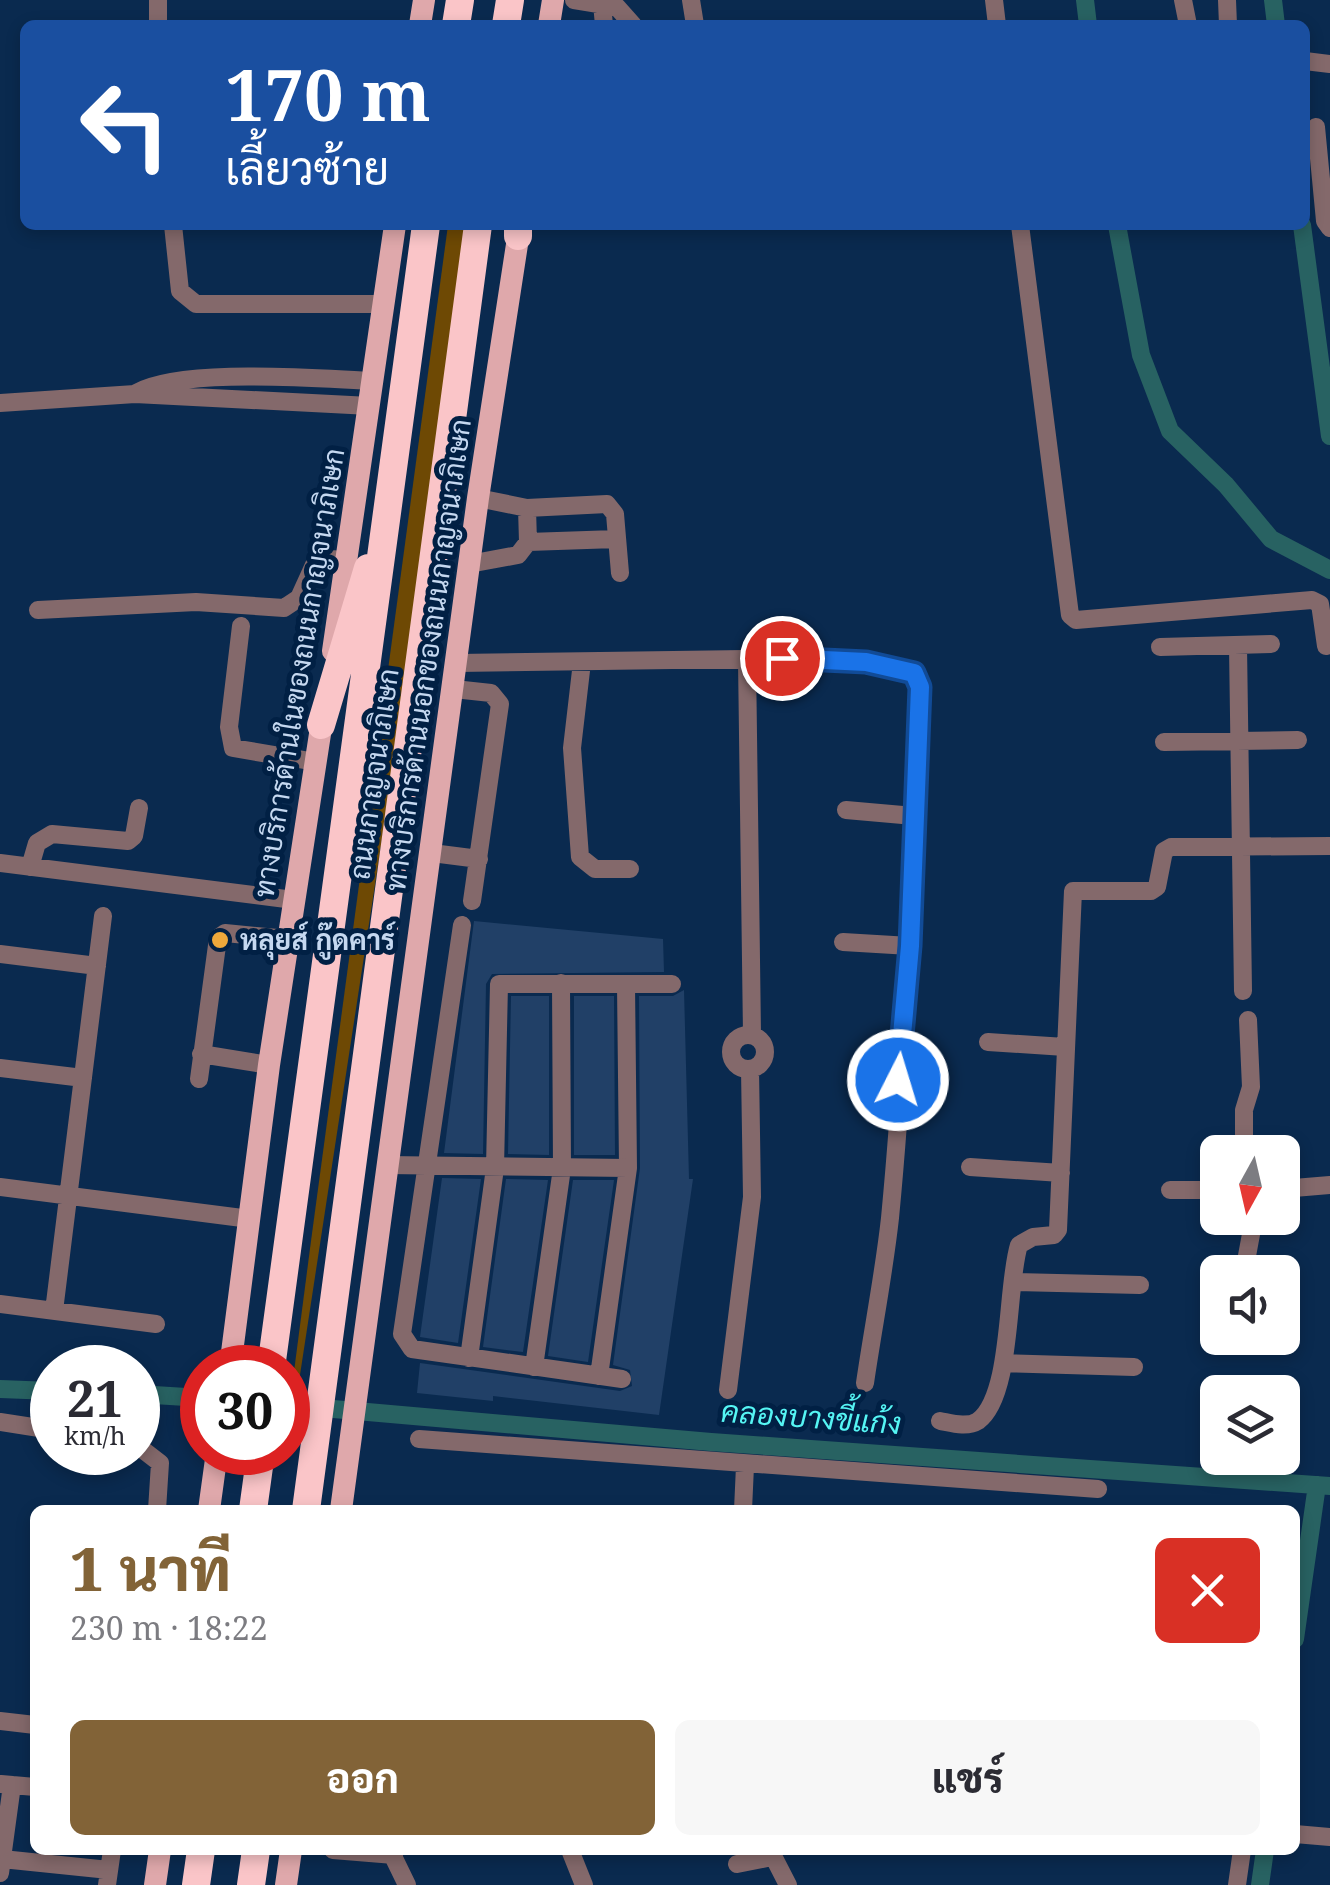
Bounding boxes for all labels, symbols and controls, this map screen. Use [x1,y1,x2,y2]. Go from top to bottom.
text: 170 m [225,46,431,142]
icon: left [60,60,190,190]
text: เลี้ยวซ้าย [225,137,389,198]
street label: ทางบริการด้านนอกของถนนกาญจนาภิเษก [375,416,479,893]
street label: ทางบริการด้านในของถนนกาญจนาภิเษก [244,445,352,900]
pin [740,616,825,701]
icon: arrive [755,631,810,686]
street label: ถนนกาญจนาภิเษก [339,666,407,882]
place label: หลุยส์ กู๊ดคาร์ [240,920,397,960]
marker: หลุยส์ กู๊ดคาร์ [209,929,231,951]
position arrow [846,1028,950,1132]
north arrow [1200,1135,1300,1235]
map controls [1200,1135,1300,1475]
button: sound [1200,1255,1300,1355]
speed limit sign: 30 [180,1345,310,1475]
text: 21 [67,1364,123,1432]
button: layers [1200,1375,1300,1475]
water label: คลองบางขี้แก้ง [720,1385,903,1443]
text: km/h [64,1418,126,1452]
text: 1 นาที [70,1527,231,1609]
button: close [1155,1538,1260,1643]
text: 230 m · 18:22 [70,1606,268,1649]
button: ออก [70,1720,655,1835]
button: แชร์ [675,1720,1260,1835]

